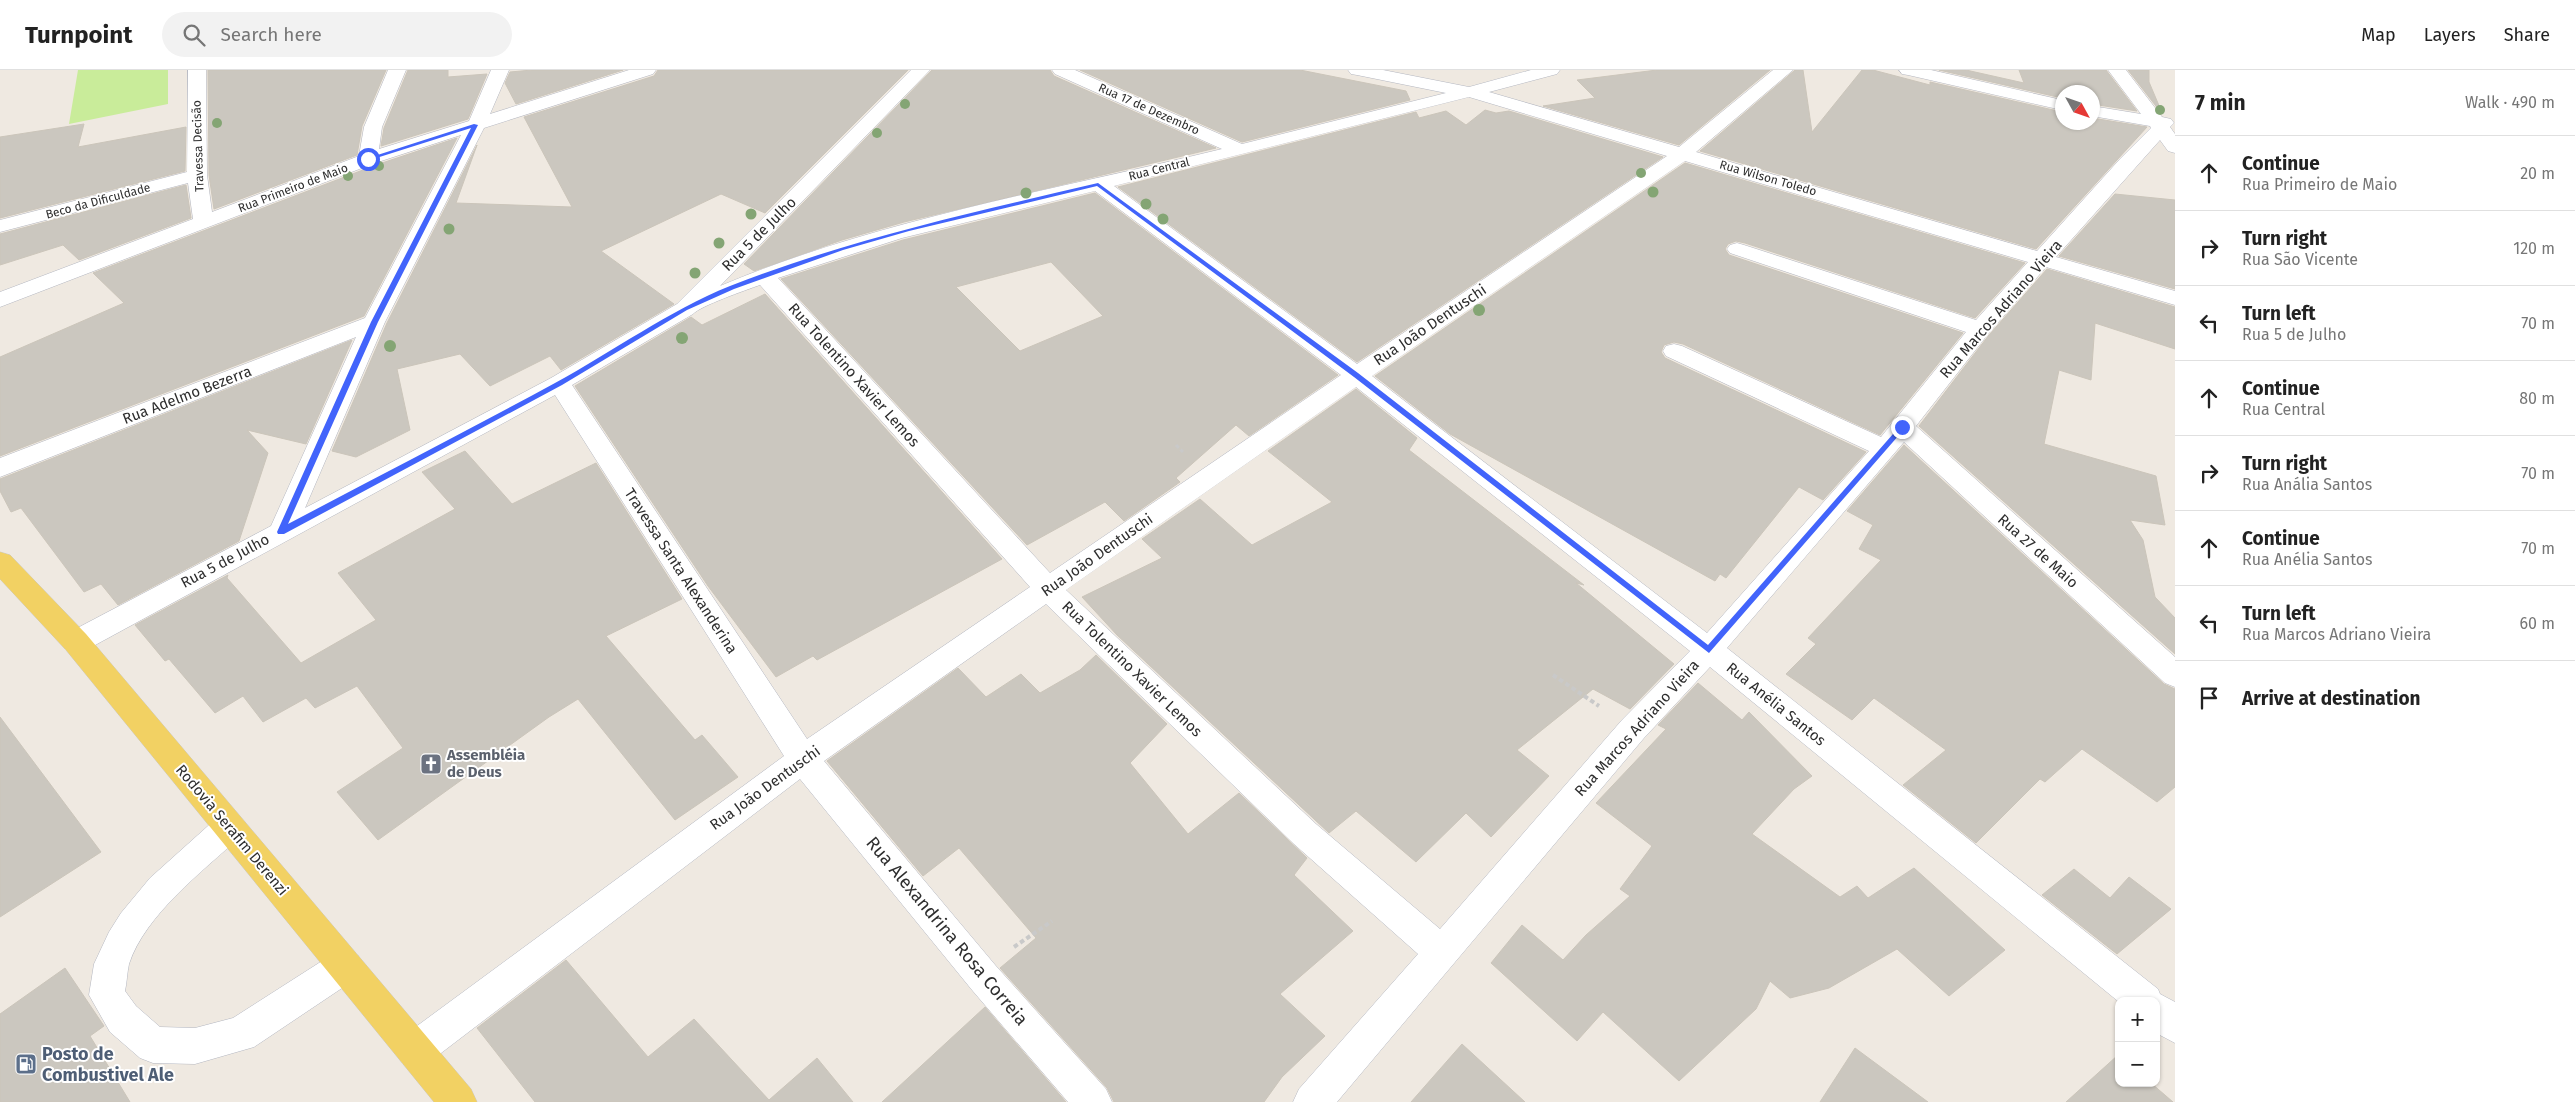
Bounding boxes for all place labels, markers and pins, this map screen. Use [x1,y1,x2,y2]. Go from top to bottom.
place label: Assembléia de Deus [446,746,525,781]
church icon: Assembléia de Deus [419,752,443,776]
place label: Posto de Combustivel Ale [42,1043,174,1086]
fuel station icon: Posto de Combustivel Ale [14,1052,38,1076]

